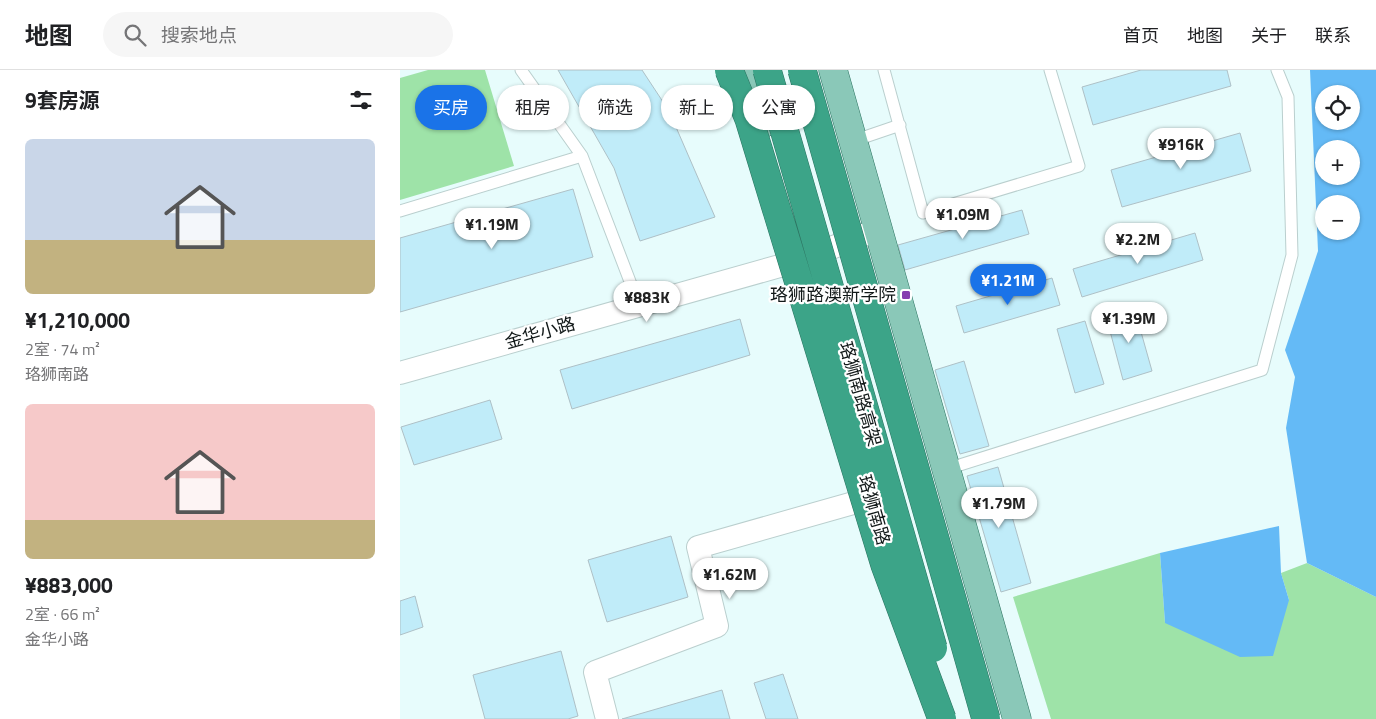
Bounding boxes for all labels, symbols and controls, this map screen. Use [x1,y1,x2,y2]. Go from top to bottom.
search box [103,12,453,57]
text: 地图 [25,17,73,53]
text: 搜索地点 [161,20,237,49]
icon: search [121,21,149,49]
text: 首页 [1123,22,1159,49]
text: 地图 [1187,22,1223,49]
text: 关于 [1251,22,1287,49]
text: 联系 [1315,22,1351,49]
text: 9套房源 [25,84,100,116]
chip: 买房 [415,85,487,130]
chip: 租房 [497,85,569,130]
chip: 筛选 [579,85,651,130]
chip: 新上 [661,85,733,130]
chip: 公寓 [743,85,815,130]
map controls [1315,85,1360,240]
button: locate [1315,85,1360,130]
icon: filters [347,86,375,114]
pin: ¥916K [1146,128,1216,170]
text: ¥916K [1158,132,1204,156]
button: + [1315,140,1360,185]
icon: home [155,172,245,262]
button: − [1315,195,1360,240]
pin: ¥1.09M [922,198,1004,240]
text: ¥1.09M [936,202,990,226]
pin: ¥1.19M [451,208,533,250]
text: ¥1.19M [465,212,519,236]
pin: ¥2.2M [1103,222,1173,265]
text: ¥2.2M [1116,227,1160,251]
pin: ¥1.21M [967,264,1049,306]
text: ¥1.21M [981,268,1035,292]
pin: ¥883K [612,280,682,323]
place label: 珞狮路澳新学院 [770,281,896,308]
text: ¥883K [624,285,670,309]
marker: 珞狮路澳新学院 [900,289,912,301]
pin: ¥1.39M [1088,302,1170,344]
text: ¥1,210,000 [25,304,130,336]
text: ¥1.39M [1102,306,1156,330]
street label: 金华小路 [502,310,578,355]
text: 2室 · 74 m² [25,337,100,361]
street label: 珞狮南路高架 [833,338,888,449]
text: 珞狮南路 [25,362,89,386]
icon: home [155,437,245,527]
street label: 珞狮南路 [852,472,897,548]
pin: ¥1.79M [958,486,1040,529]
text: ¥1.79M [972,491,1026,515]
pin: ¥1.62M [689,558,771,600]
text: ¥1.62M [703,562,757,586]
text: ¥883,000 [25,569,113,601]
text: 2室 · 66 m² [25,602,100,626]
text: 金华小路 [25,627,89,651]

